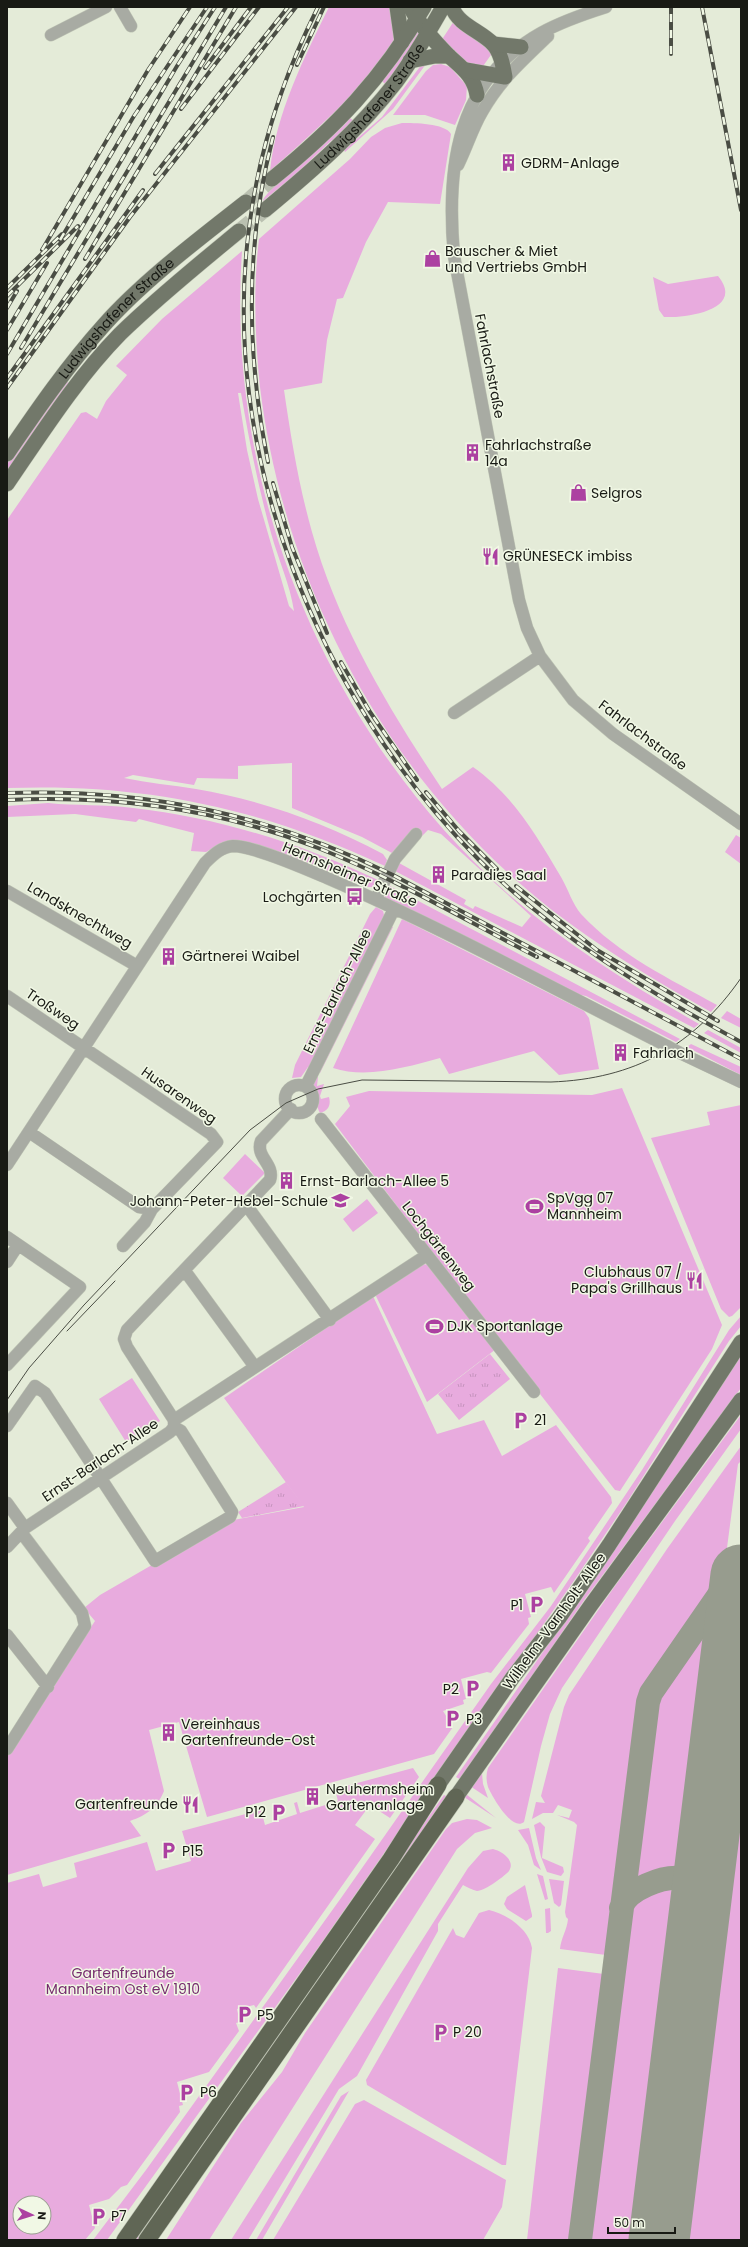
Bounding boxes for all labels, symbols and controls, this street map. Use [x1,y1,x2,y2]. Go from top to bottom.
street label: Ludwigshafener Straße [310,39,430,173]
building icon: GDRM-Anlage [498,153,518,173]
place label: GDRM-Anlage [521,153,620,173]
place label: Bauscher & Miet und Vertriebs GmbH [445,241,587,277]
shop icon: Bauscher & Miet und Vertriebs GmbH [422,249,442,269]
street label: Ludwigshafener Straße [54,253,179,383]
street label: Fahrlachstraße [470,312,510,420]
place label: Fahrlachstraße 14a [485,435,592,471]
building icon: Fahrlachstraße 14a [462,443,482,463]
shop icon: Selgros [568,483,588,503]
place label: Selgros [591,483,642,503]
restaurant icon: GRÜNESECK imbiss [480,546,500,566]
place label: GRÜNESECK imbiss [503,546,633,566]
street label: Fahrlachstraße [595,695,692,775]
street label: Hermsheimer Straße [279,837,421,912]
building icon: Paradies Saal [428,865,448,885]
place label: Paradies Saal [451,865,546,885]
street label: Landsknechtweg [24,877,136,953]
place label: Lochgärten [263,887,342,907]
bus stop icon: Lochgärten [345,887,365,907]
street label: Ernst-Barlach-Allee [298,925,376,1057]
building icon: Gärtnerei Waibel [159,946,179,966]
place label: Gärtnerei Waibel [182,946,300,966]
street label: Troßweg [22,984,84,1034]
building icon: Fahrlach [610,1043,630,1063]
place label: Fahrlach [633,1043,694,1063]
street label: Husarenweg [137,1062,221,1128]
building icon: Ernst-Barlach-Allee 5 [277,1171,297,1191]
place label: Ernst-Barlach-Allee 5 [300,1171,449,1191]
place label: SpVgg 07 Mannheim [547,1188,622,1224]
place label: Johann-Peter-Hebel-Schule [130,1191,328,1211]
school or university icon: Johann-Peter-Hebel-Schule [331,1191,351,1211]
sports icon: SpVgg 07 Mannheim [524,1196,544,1216]
street label: Lochgärtenweg [398,1197,480,1295]
place label: Clubhaus 07 / Papa's Grillhaus [571,1262,682,1298]
restaurant icon: Clubhaus 07 / Papa's Grillhaus [685,1270,705,1290]
sports icon: DJK Sportanlage [424,1316,444,1336]
place label: DJK Sportanlage [447,1316,563,1336]
parking icon: 21 [511,1410,531,1430]
place label: 21 [534,1410,547,1430]
street label: Ernst-Barlach-Allee [38,1413,162,1506]
street label: Wilhelm-Varnholt-Allee [497,1548,611,1694]
place label: P1 [510,1595,523,1615]
parking icon: P1 [526,1595,546,1615]
place label: P2 [443,1679,459,1699]
parking icon: P2 [462,1679,482,1699]
parking icon: P3 [443,1709,463,1729]
place label: P3 [466,1709,482,1729]
place label: Vereinhaus Gartenfreunde-Ost [181,1714,315,1750]
building icon: Vereinhaus Gartenfreunde-Ost [158,1722,178,1742]
place label: Neuhermsheim Gartenanlage [326,1779,434,1815]
building icon: Neuhermsheim Gartenanlage [303,1787,323,1807]
place label: Gartenfreunde [75,1794,178,1814]
restaurant icon: Gartenfreunde [181,1794,201,1814]
place label: P12 [245,1802,266,1822]
parking icon: P12 [269,1802,289,1822]
parking icon: P15 [159,1841,179,1861]
place label: P15 [182,1841,203,1861]
park label: Gartenfreunde Mannheim Ost eV 1910 [46,1963,200,1999]
parking icon: P5 [234,2005,254,2025]
place label: P5 [257,2005,274,2025]
parking icon: P 20 [430,2022,450,2042]
place label: P 20 [453,2022,482,2042]
parking icon: P6 [177,2082,197,2102]
place label: P6 [200,2082,217,2102]
north arrow [12,2195,52,2235]
parking icon: P7 [88,2206,108,2226]
place label: P7 [111,2206,127,2226]
scale bar [608,2209,675,2235]
text: N [34,2211,50,2220]
text: 50 m [614,2214,645,2231]

